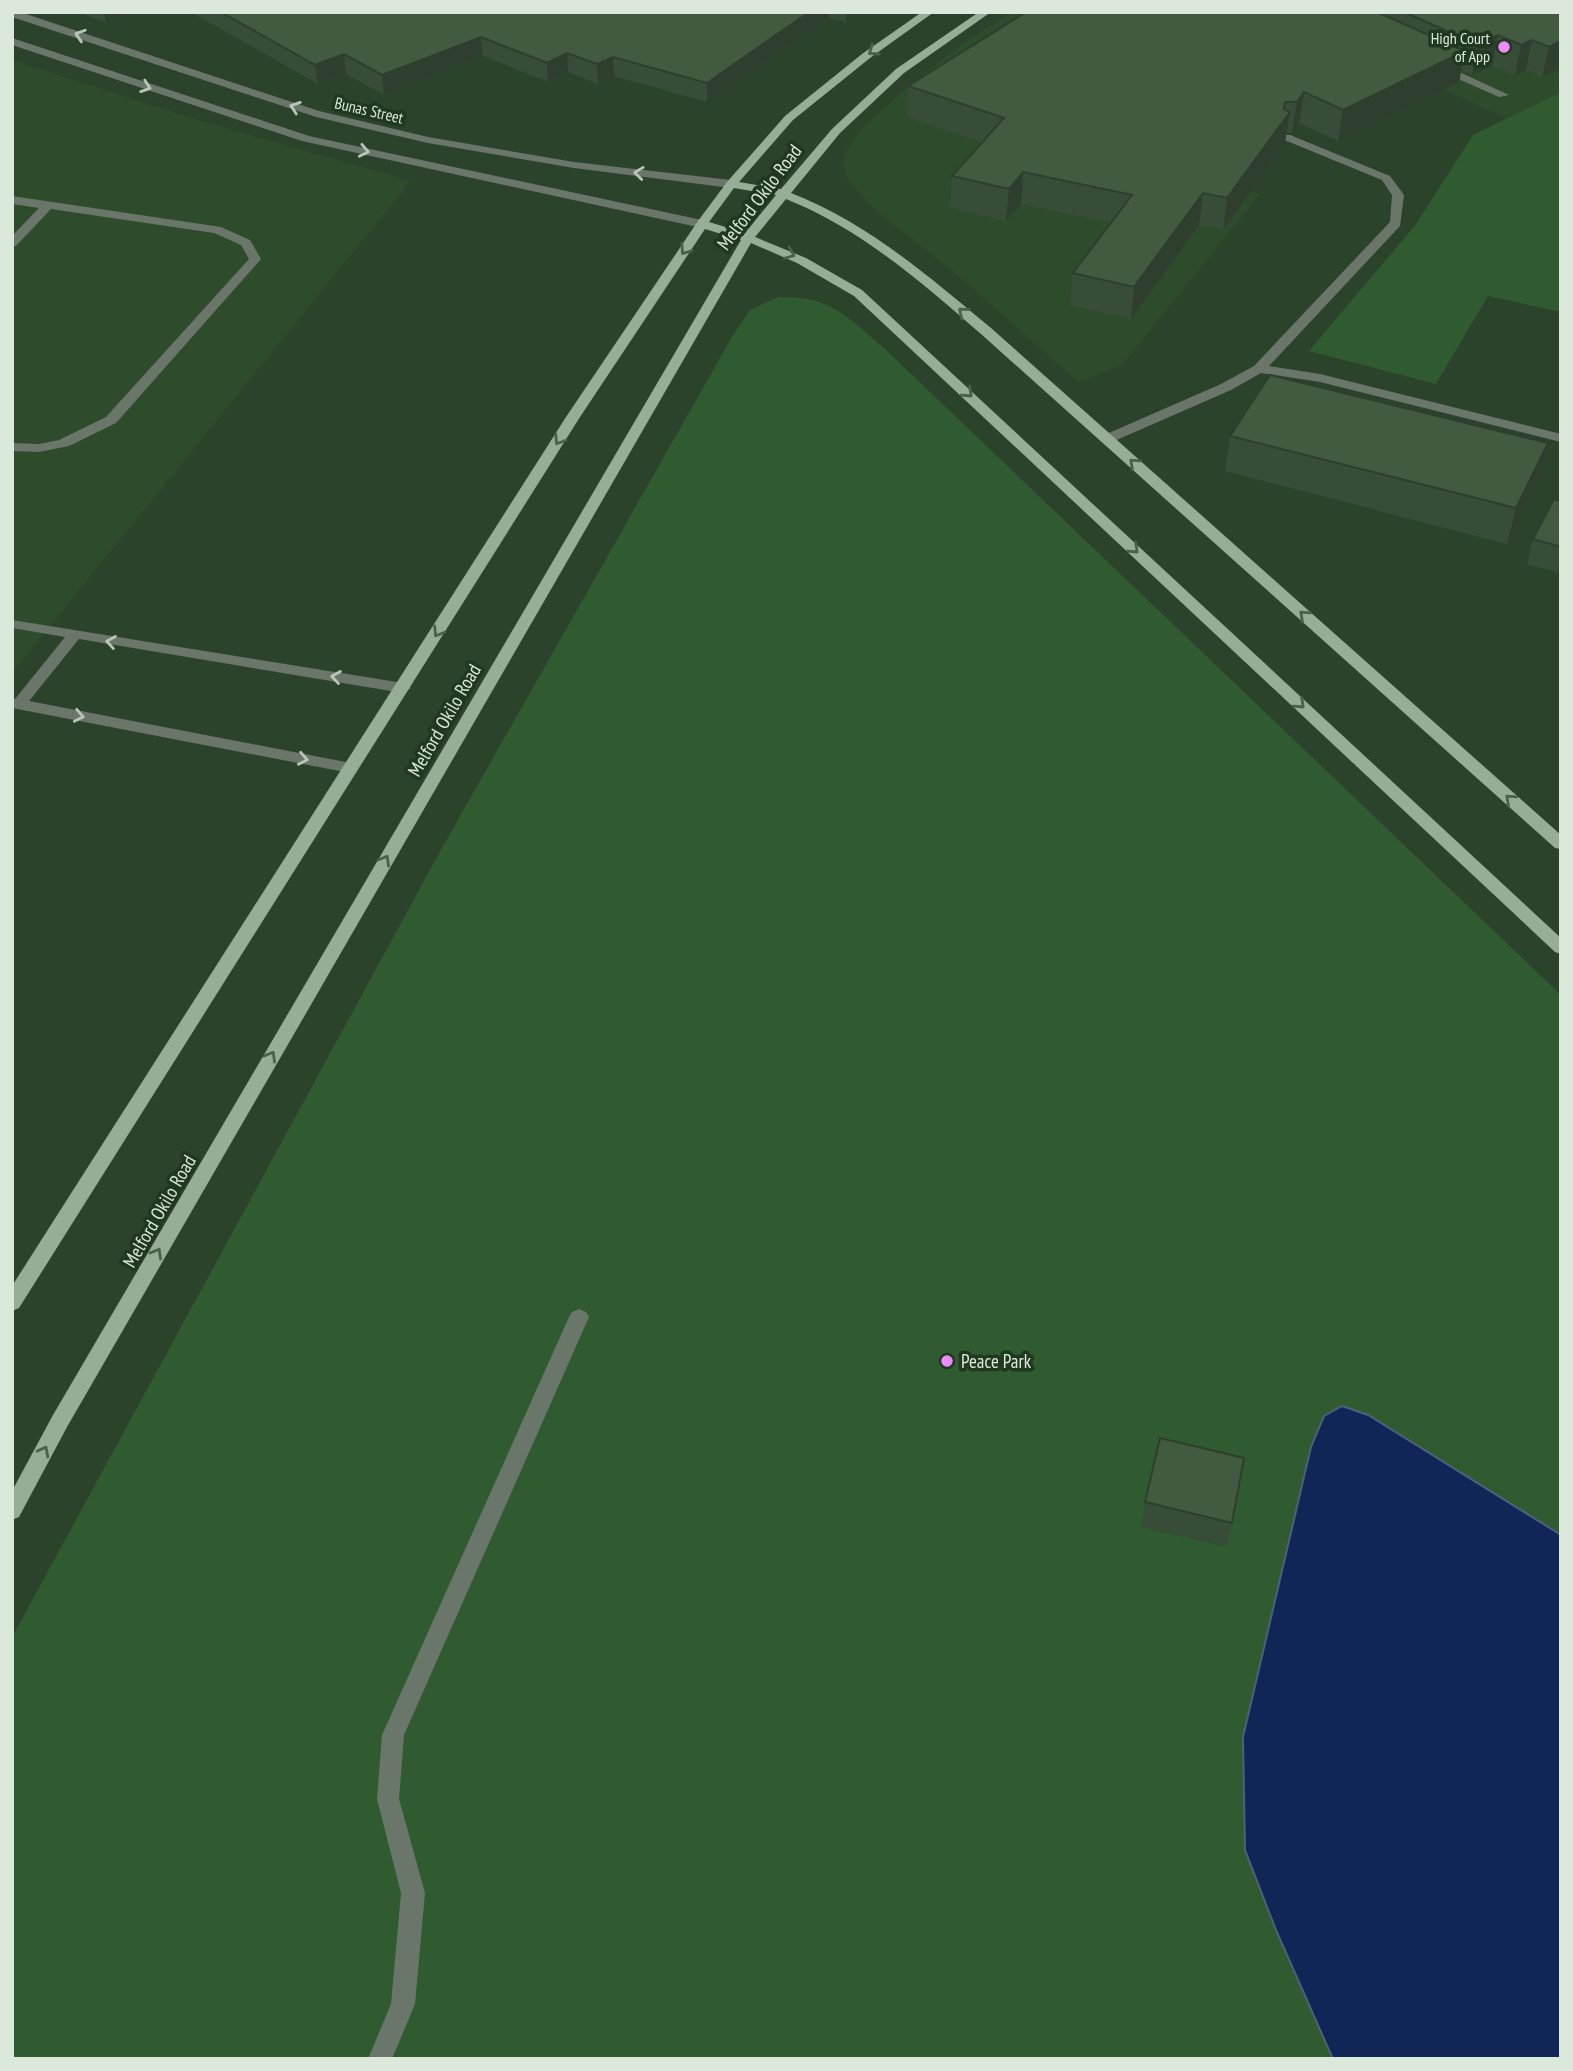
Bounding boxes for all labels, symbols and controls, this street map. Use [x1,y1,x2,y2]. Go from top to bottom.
place label: High Court of App [1431,28,1491,66]
one-way arrow [74,29,87,43]
marker: High Court of App [1496,39,1512,55]
one-way arrow [868,43,881,55]
one-way arrow [140,79,152,93]
street label: Bunas Street [333,92,406,128]
one-way arrow [290,101,302,115]
street label: Melford Okilo Road [712,140,806,254]
one-way arrow [358,143,370,158]
one-way arrow [633,166,645,181]
one-way arrow [680,243,693,256]
one-way arrow [783,246,795,260]
one-way arrow [959,308,971,321]
one-way arrow [960,385,973,397]
one-way arrow [554,432,567,445]
one-way arrow [1129,459,1142,471]
one-way arrow [1126,540,1139,553]
one-way arrow [1299,610,1312,623]
one-way arrow [433,625,446,638]
one-way arrow [105,635,117,650]
street label: Melford Okilo Road [402,660,486,780]
one-way arrow [330,670,341,685]
one-way arrow [1292,696,1305,709]
one-way arrow [73,708,85,723]
one-way arrow [297,751,309,766]
one-way arrow [1505,795,1518,807]
one-way arrow [377,854,390,867]
one-way arrow [263,1051,276,1064]
street label: Melford Okilo Road [117,1151,201,1271]
one-way arrow [149,1248,162,1261]
place label: Peace Park [961,1349,1032,1373]
marker: Peace Park [939,1353,955,1369]
one-way arrow [36,1445,49,1458]

